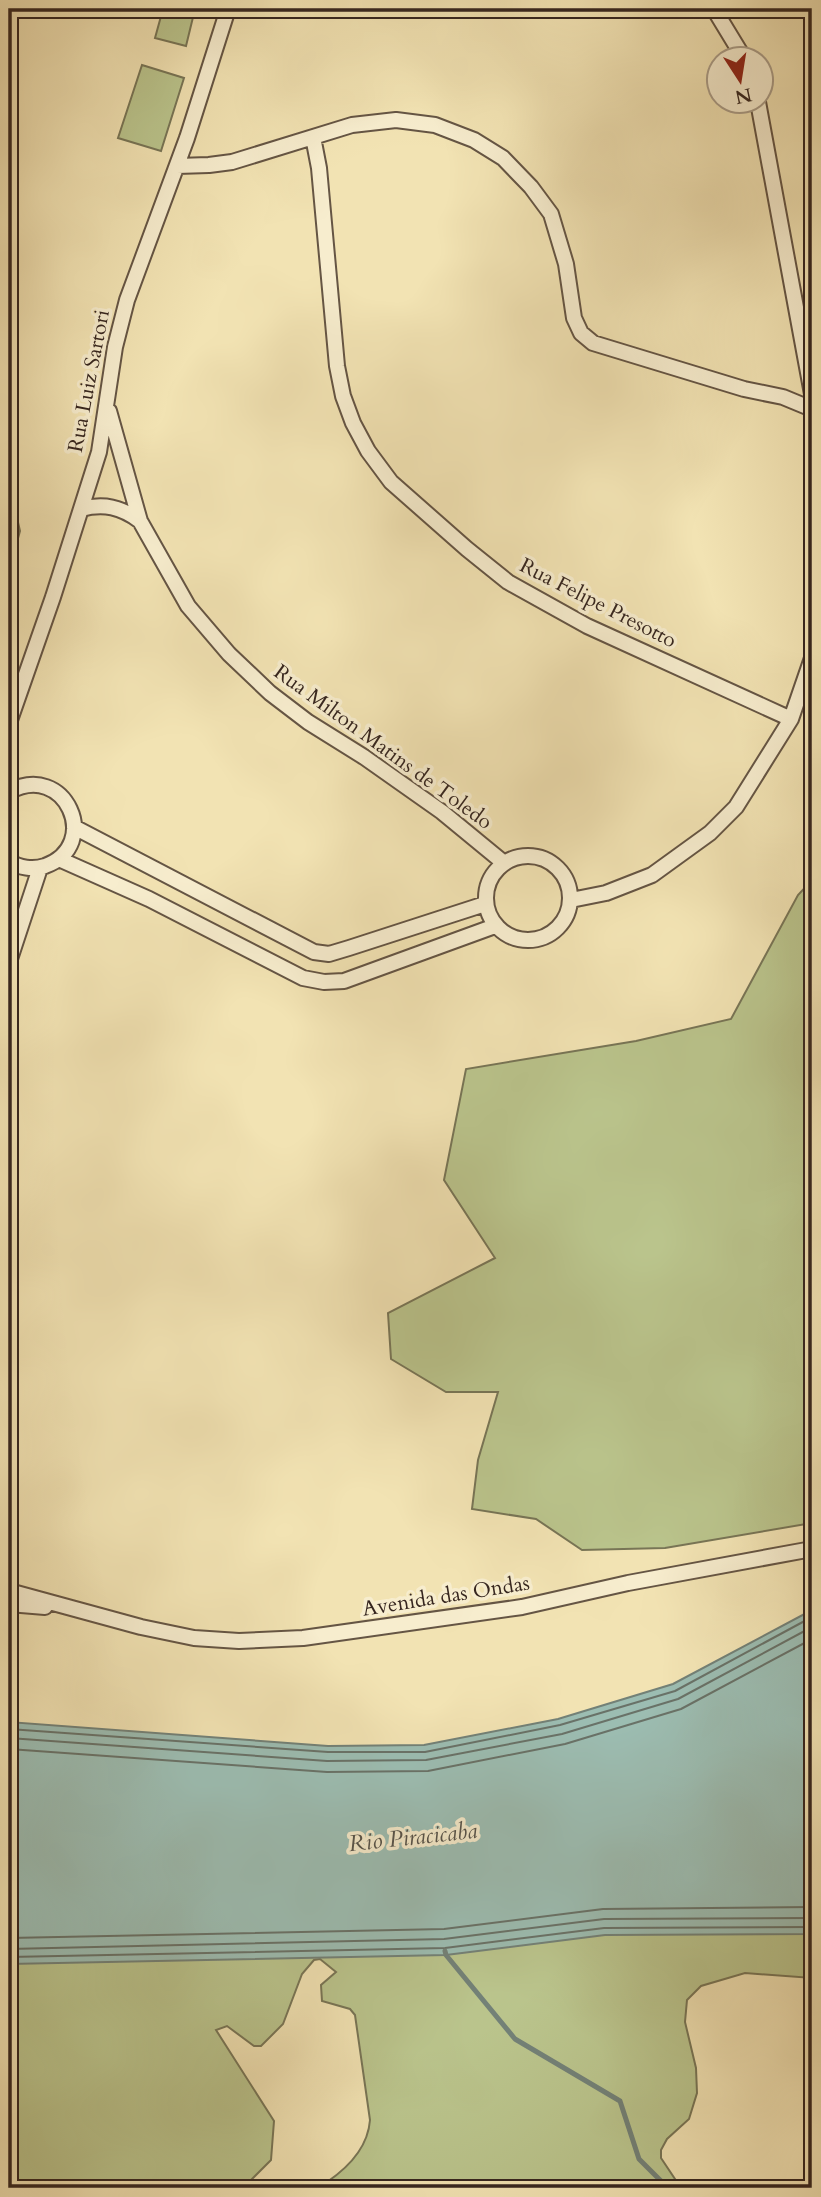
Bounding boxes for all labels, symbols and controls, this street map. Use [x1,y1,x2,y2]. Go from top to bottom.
north arrow [706,46,776,116]
text: N [732,81,754,110]
street label: Rua Luiz Sartori [61,307,117,455]
street label: Rua Felipe Presotto [515,551,681,655]
street label: Rua Milton Matins de Toledo [268,658,498,836]
street label: Avenida das Ondas [360,1568,532,1624]
water label: Rio Piracicaba [347,1815,479,1859]

